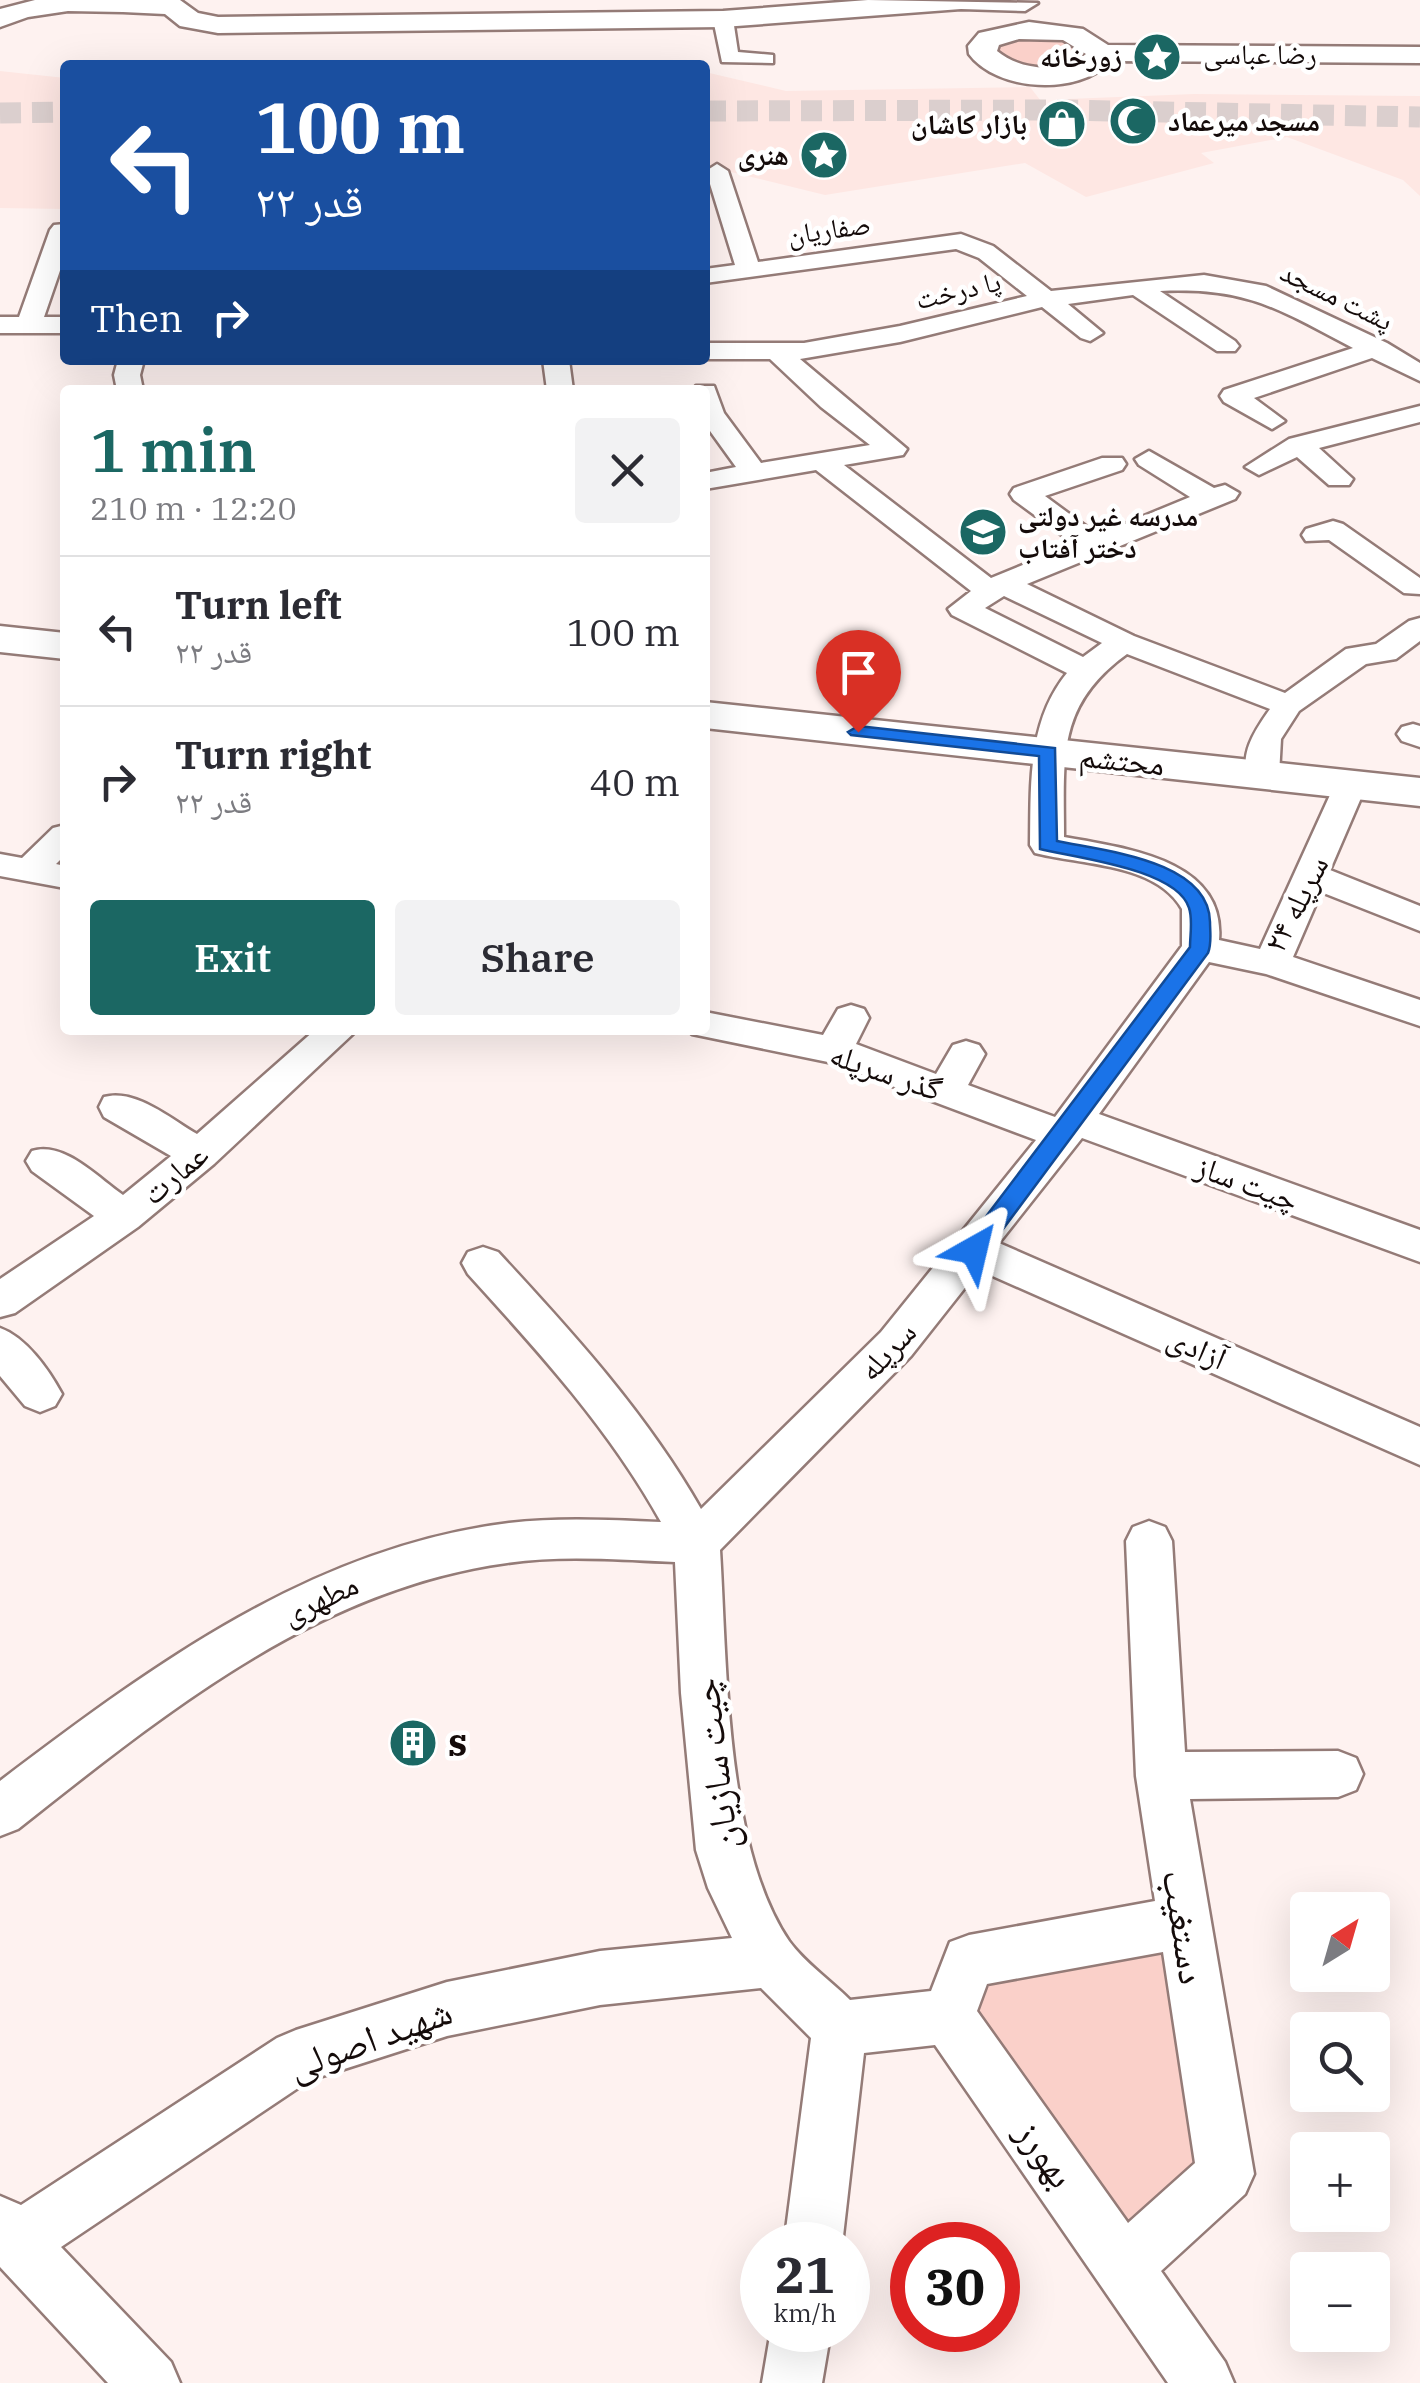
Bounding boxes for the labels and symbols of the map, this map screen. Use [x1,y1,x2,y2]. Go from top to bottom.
place icon: زورخانه [1131,31,1183,83]
street label: رضا عباسی [1203,35,1317,72]
place label: زورخانه [1040,38,1122,75]
mosque icon: مسجد میرعماد [1107,95,1159,147]
shop icon: بازار کاشان [1036,98,1088,150]
place label: مسجد میرعماد [1168,102,1320,139]
place label: بازار کاشان [911,105,1027,142]
place icon: هنری [798,129,850,181]
place label: هنری [738,136,789,173]
street label: صفاریان [785,204,873,253]
street label: پشت مسجد [1275,252,1400,339]
street label: پا درخت [912,262,1004,317]
place label: مدرسه غیر دولتی دختر آفتاب [1018,497,1198,566]
school or university icon: مدرسه غیر دولتی دختر آفتاب [957,506,1009,558]
pin [816,630,901,733]
street label: محتشم [1077,734,1167,785]
street label: سرپله ۲۴ [1253,848,1337,959]
street label: گذر سرپله [825,1032,948,1110]
street label: عمارت [132,1133,216,1213]
street label: چیت ساز [1189,1144,1305,1220]
position arrow [922,1198,1026,1302]
street label: سرپله [848,1311,925,1389]
street label: آزادی [1161,1316,1234,1379]
street label: مطهری [275,1562,365,1634]
street label: چیت سازیان [679,1676,748,1852]
building icon: s [387,1717,439,1769]
place label: s [448,1717,467,1766]
street label: دستغیب [1152,1866,1219,1987]
north arrow [1290,1892,1390,1992]
street label: شهید اصولی [281,1985,458,2090]
street label: بهورز [1005,2109,1087,2197]
speed limit sign: 30 [890,2222,1020,2352]

